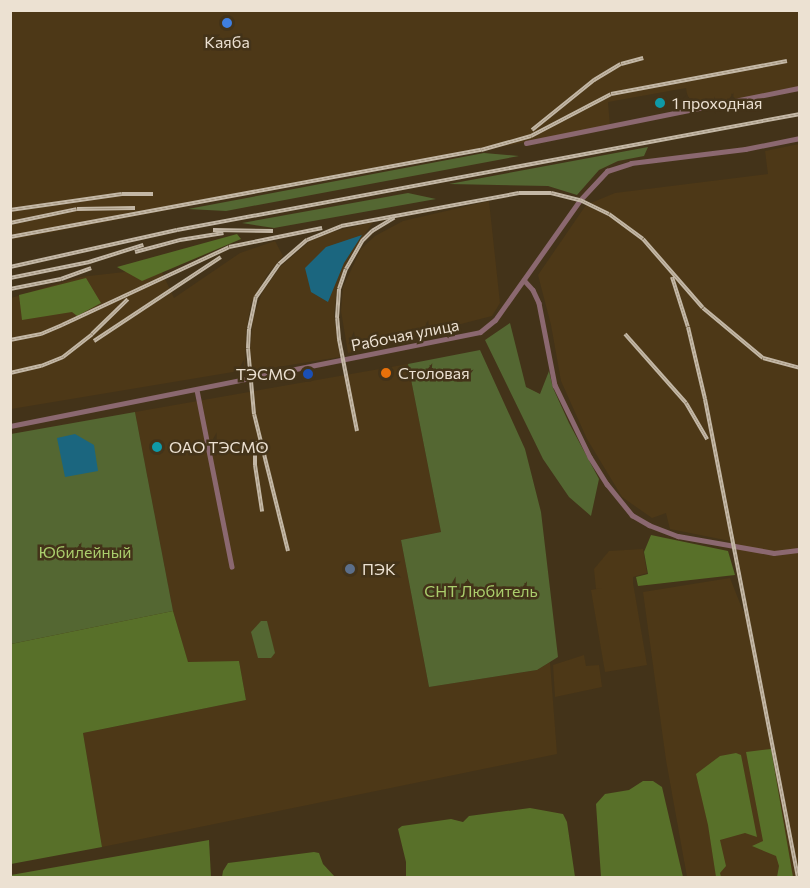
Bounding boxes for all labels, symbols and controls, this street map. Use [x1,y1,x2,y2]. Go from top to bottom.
marker: Каяба [220,16,234,30]
place label: Каяба [204,32,250,52]
place label: 1 проходная [672,93,762,113]
marker: 1 проходная [653,96,667,110]
street label: Рабочая улица [349,315,461,355]
place label: Столовая [398,363,470,383]
place label: ТЭСМО [236,364,296,384]
marker: Столовая [379,366,393,380]
marker: ТЭСМО [301,367,315,381]
place label: ОАО ТЭСМО [169,437,269,457]
marker: ОАО ТЭСМО [150,440,164,454]
park label: Юбилейный [39,542,131,562]
place label: ПЭК [362,559,396,579]
marker: ПЭК [343,562,357,576]
park label: СНТ Любитель [424,581,538,601]

